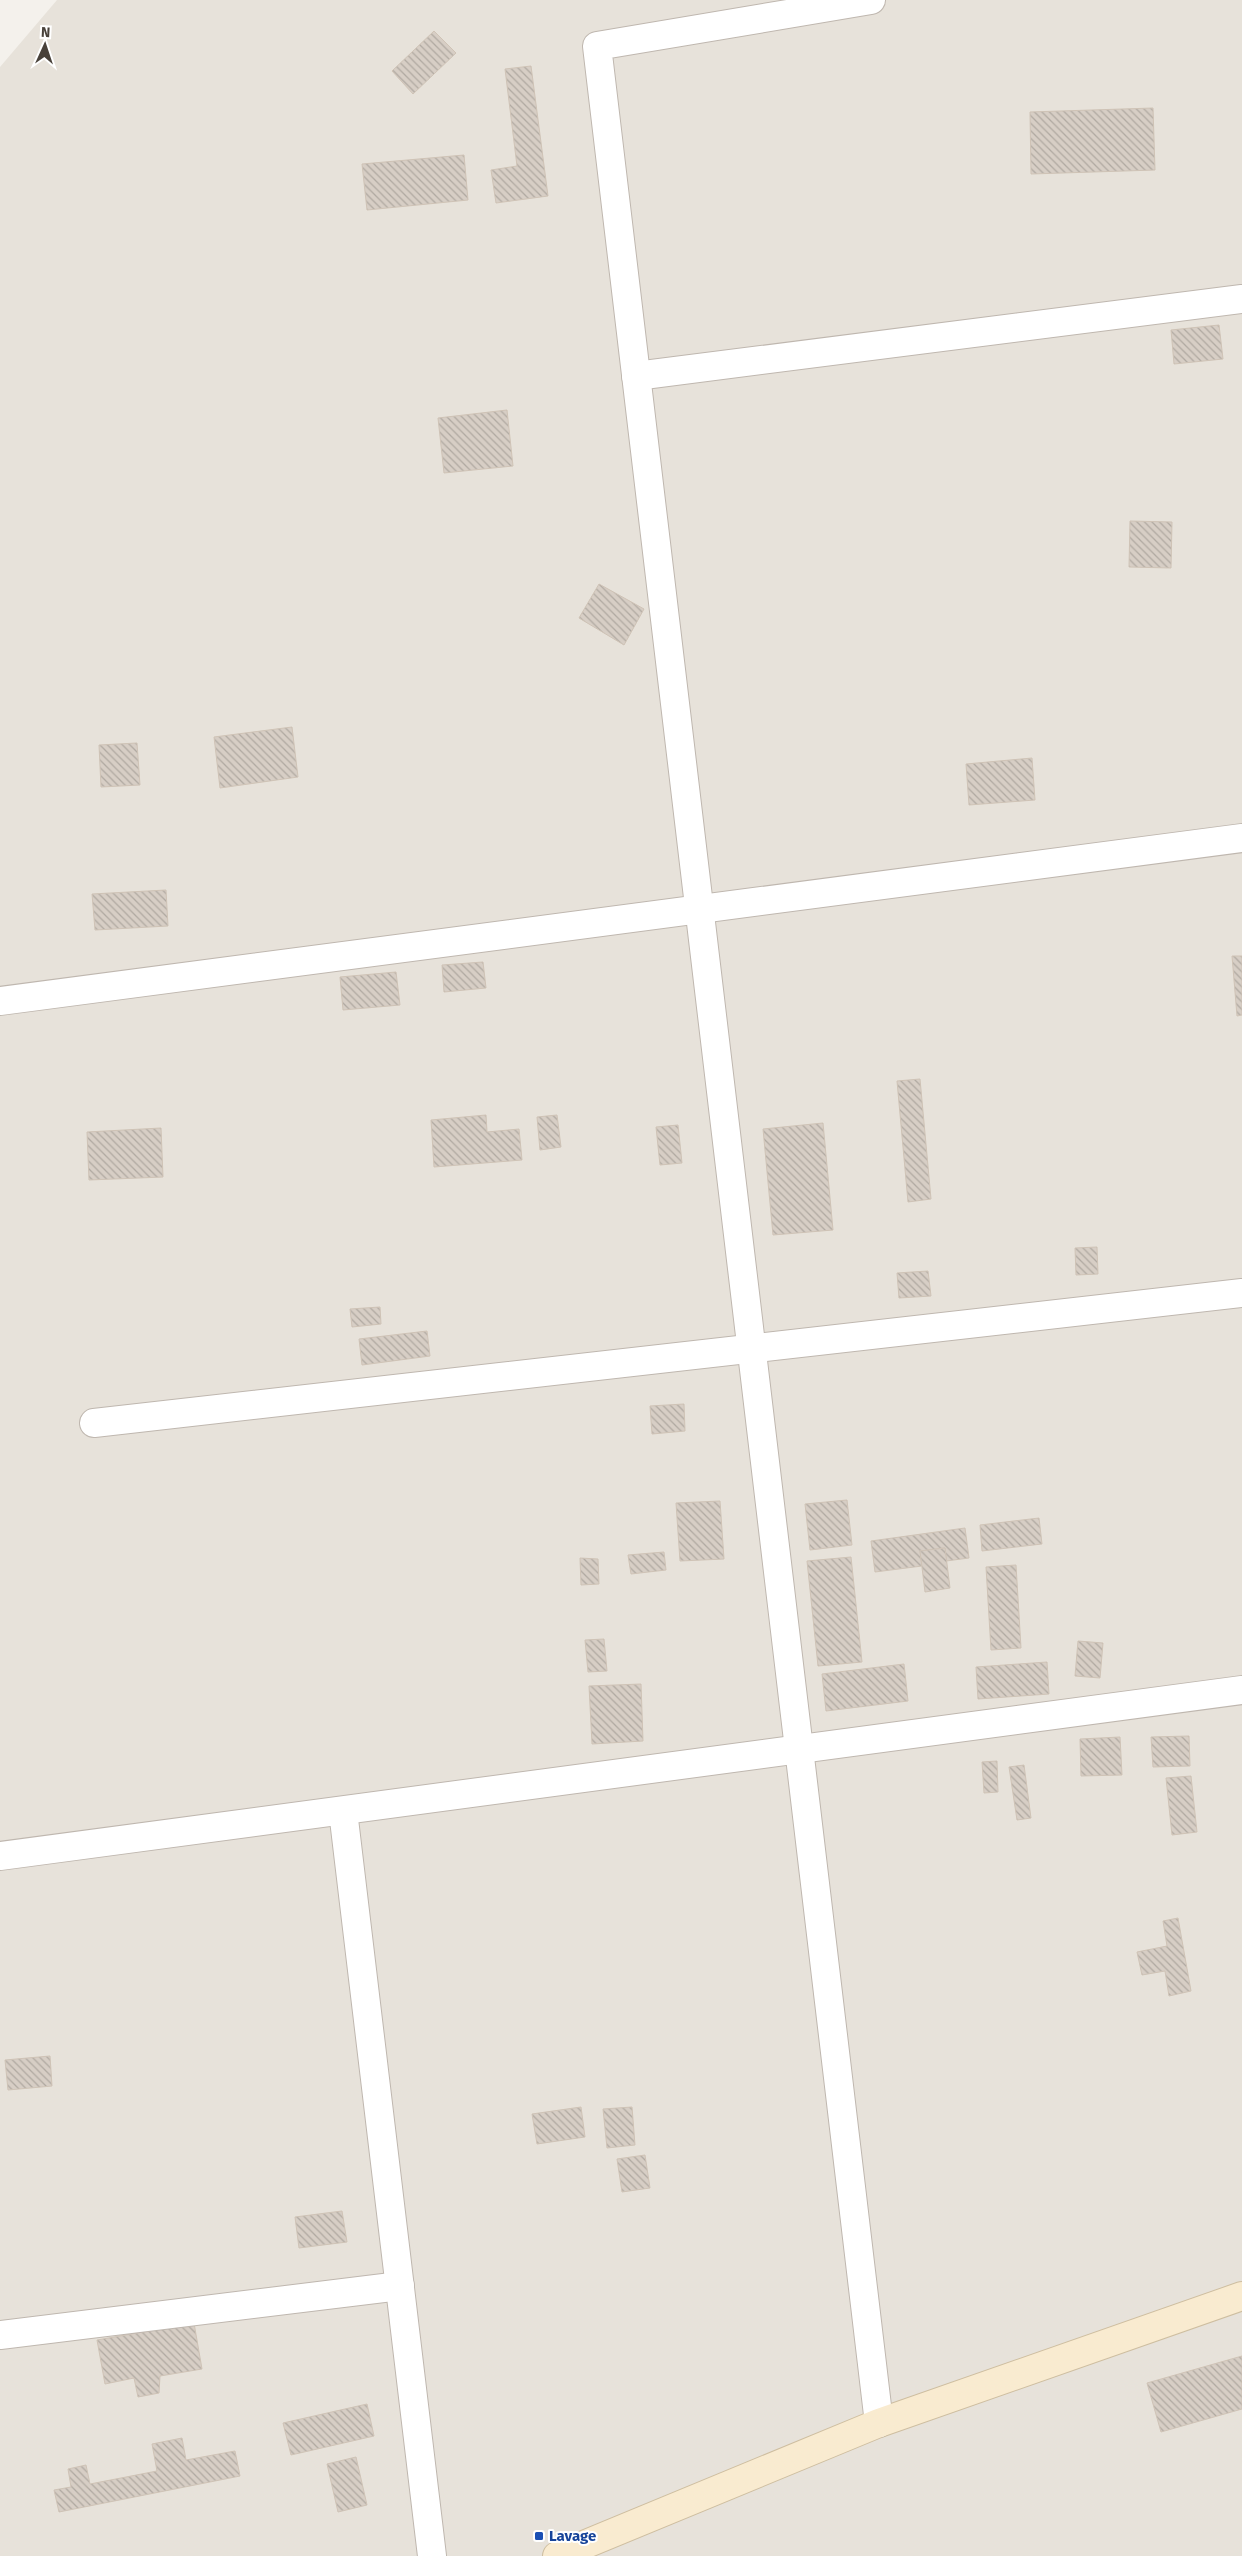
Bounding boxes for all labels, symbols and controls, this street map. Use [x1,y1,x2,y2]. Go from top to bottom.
north arrow [20,20,70,70]
text: N [41,24,51,41]
place label: Lavage [549,2527,596,2545]
marker: Lavage [533,2530,545,2542]

